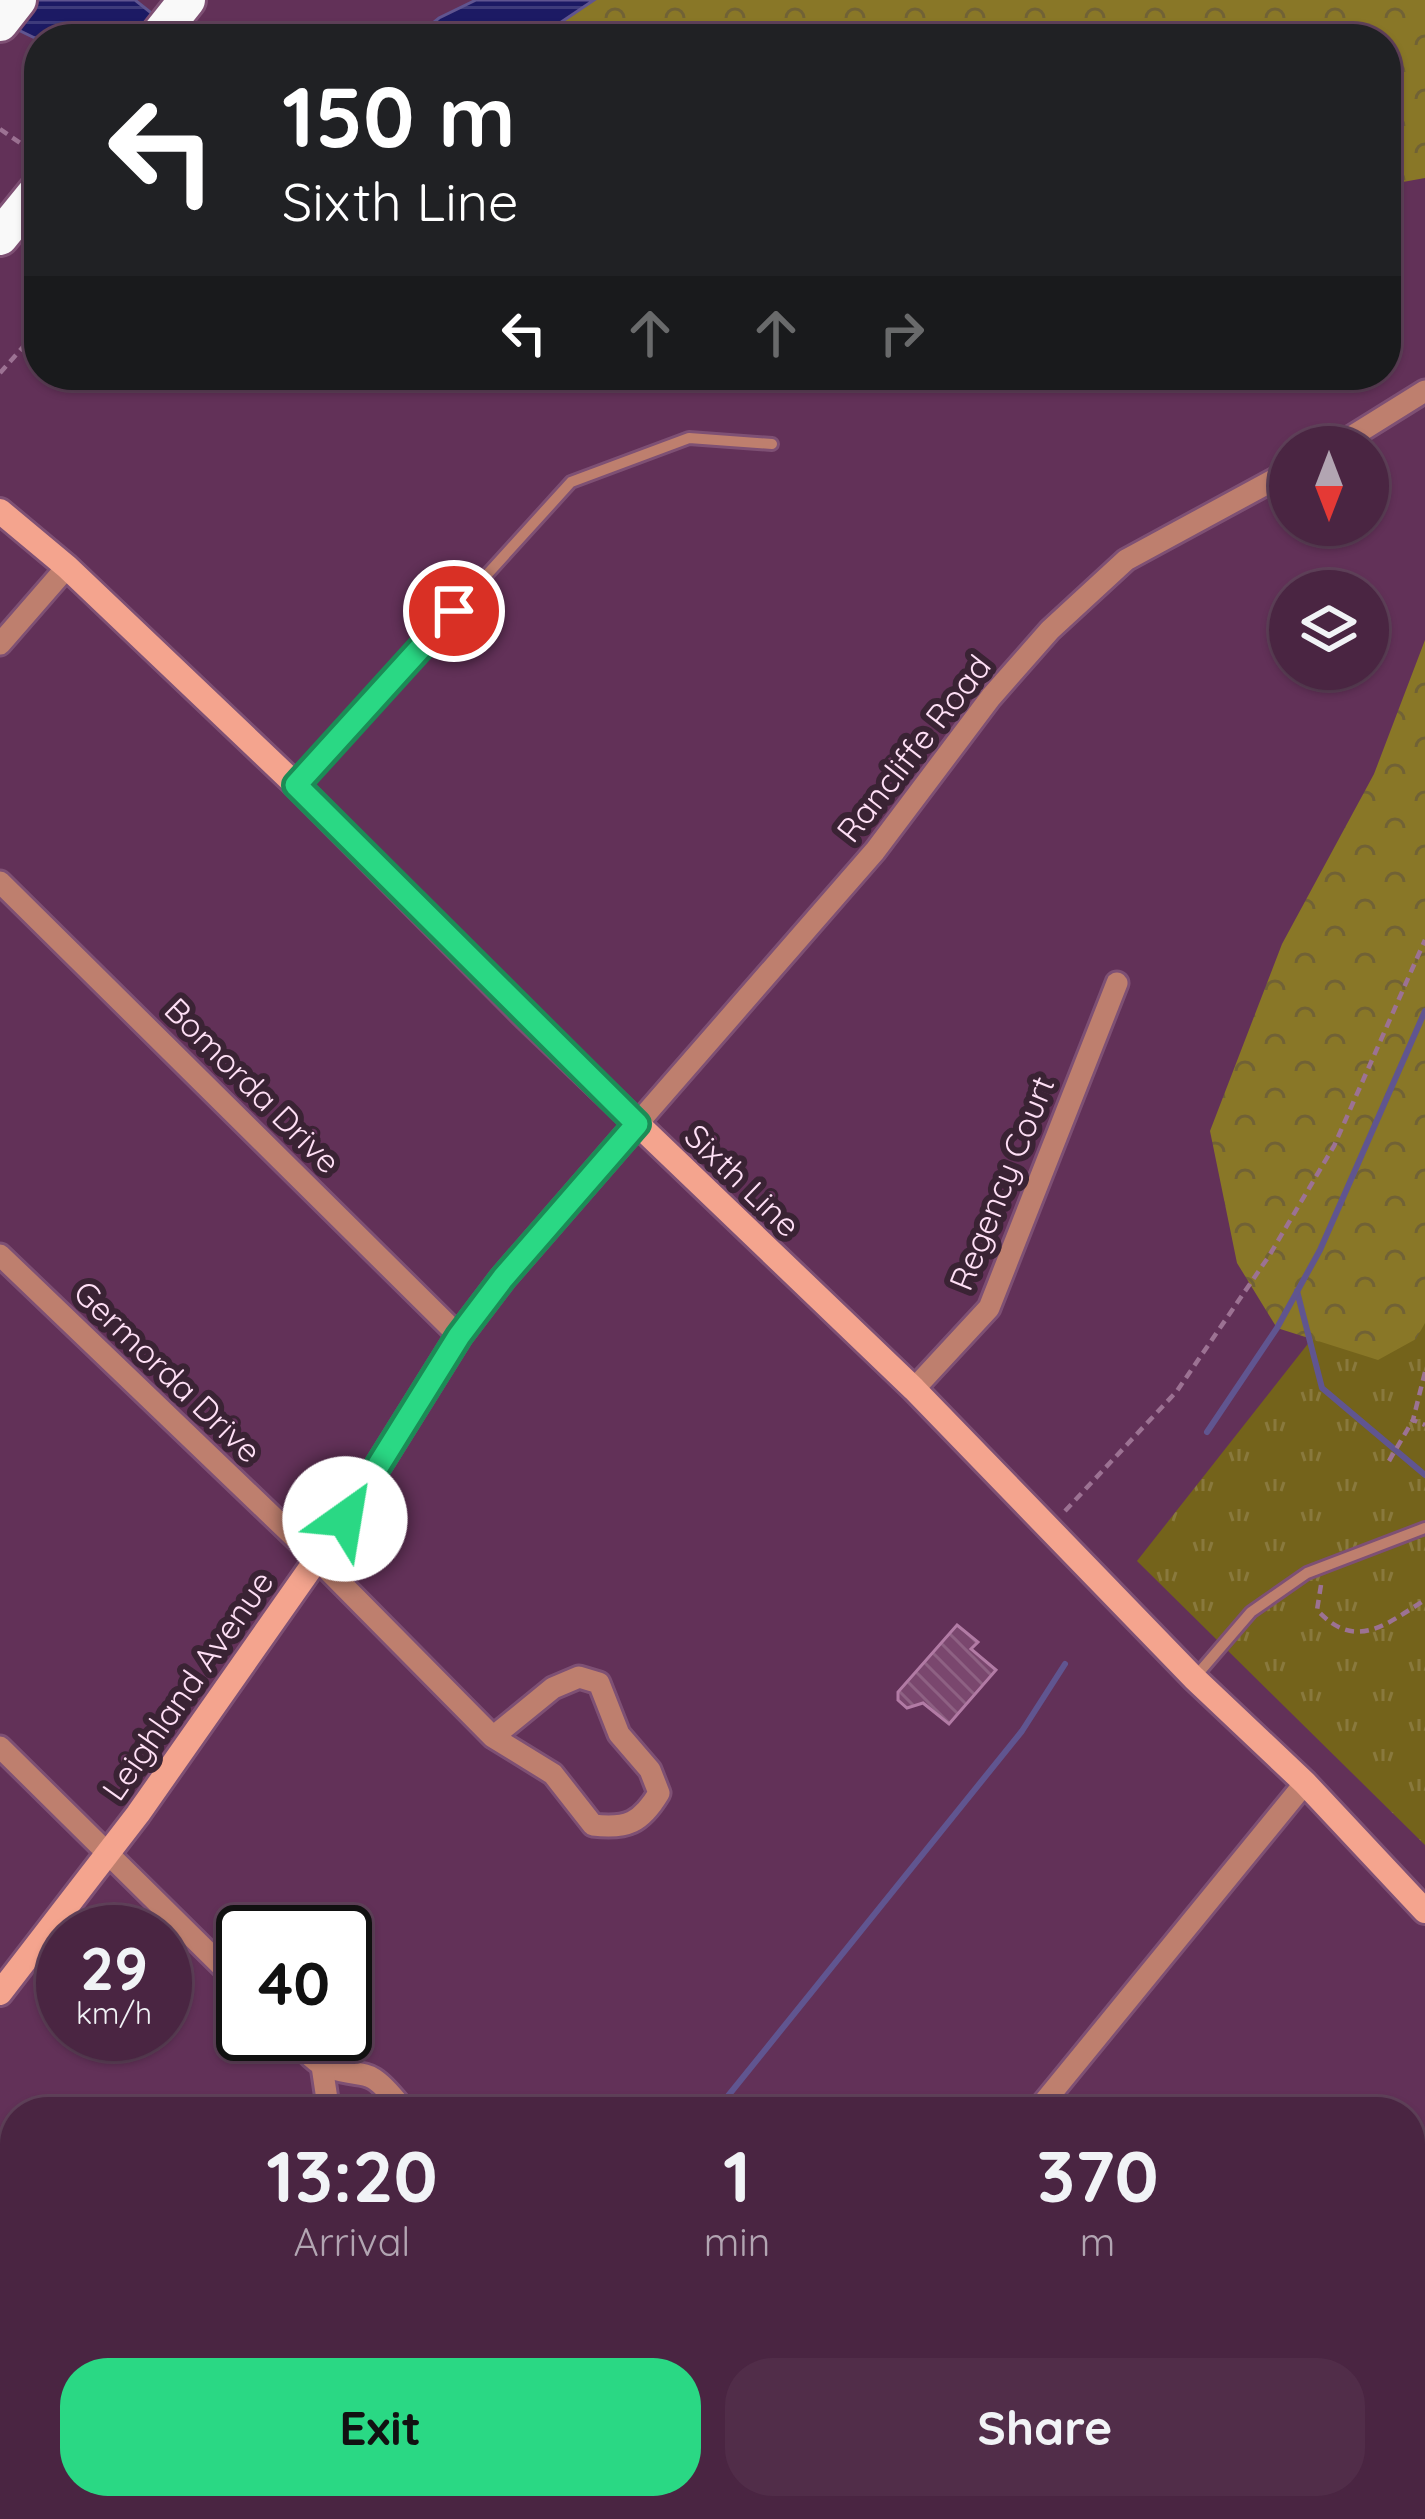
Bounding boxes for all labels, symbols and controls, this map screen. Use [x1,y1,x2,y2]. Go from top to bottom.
text: 150 m [282,63,516,168]
icon: left [84,72,240,228]
text: Sixth Line [282,167,518,235]
icon: left [491,300,557,366]
icon: ahead [617,300,683,366]
icon: ahead [743,300,809,366]
icon: right [869,300,935,366]
north arrow [1269,426,1389,546]
map controls [1269,426,1389,690]
pin [403,560,505,662]
button: layers [1269,570,1389,690]
icon: arrive [421,578,487,644]
street label: Rancliffe Road [827,646,999,850]
street label: Bomorda Drive [157,989,349,1181]
street label: Regency Court [939,1070,1063,1296]
street label: Sixth Line [677,1115,809,1245]
street label: Germorda Drive [66,1271,270,1471]
position arrow [282,1456,408,1582]
street label: Leighland Avenue [92,1562,282,1808]
speed limit sign: 40 [216,1905,372,2061]
text: 29 [80,1930,148,2005]
text: km/h [76,1994,152,2032]
text: 13:20 [266,2130,438,2220]
text: 1 [723,2130,751,2220]
text: 370 [1036,2130,1159,2220]
text: Arrival [294,2217,410,2266]
text: min [704,2217,770,2266]
text: m [1080,2217,1115,2266]
button: Exit [60,2358,701,2496]
button: Share [725,2358,1365,2496]

